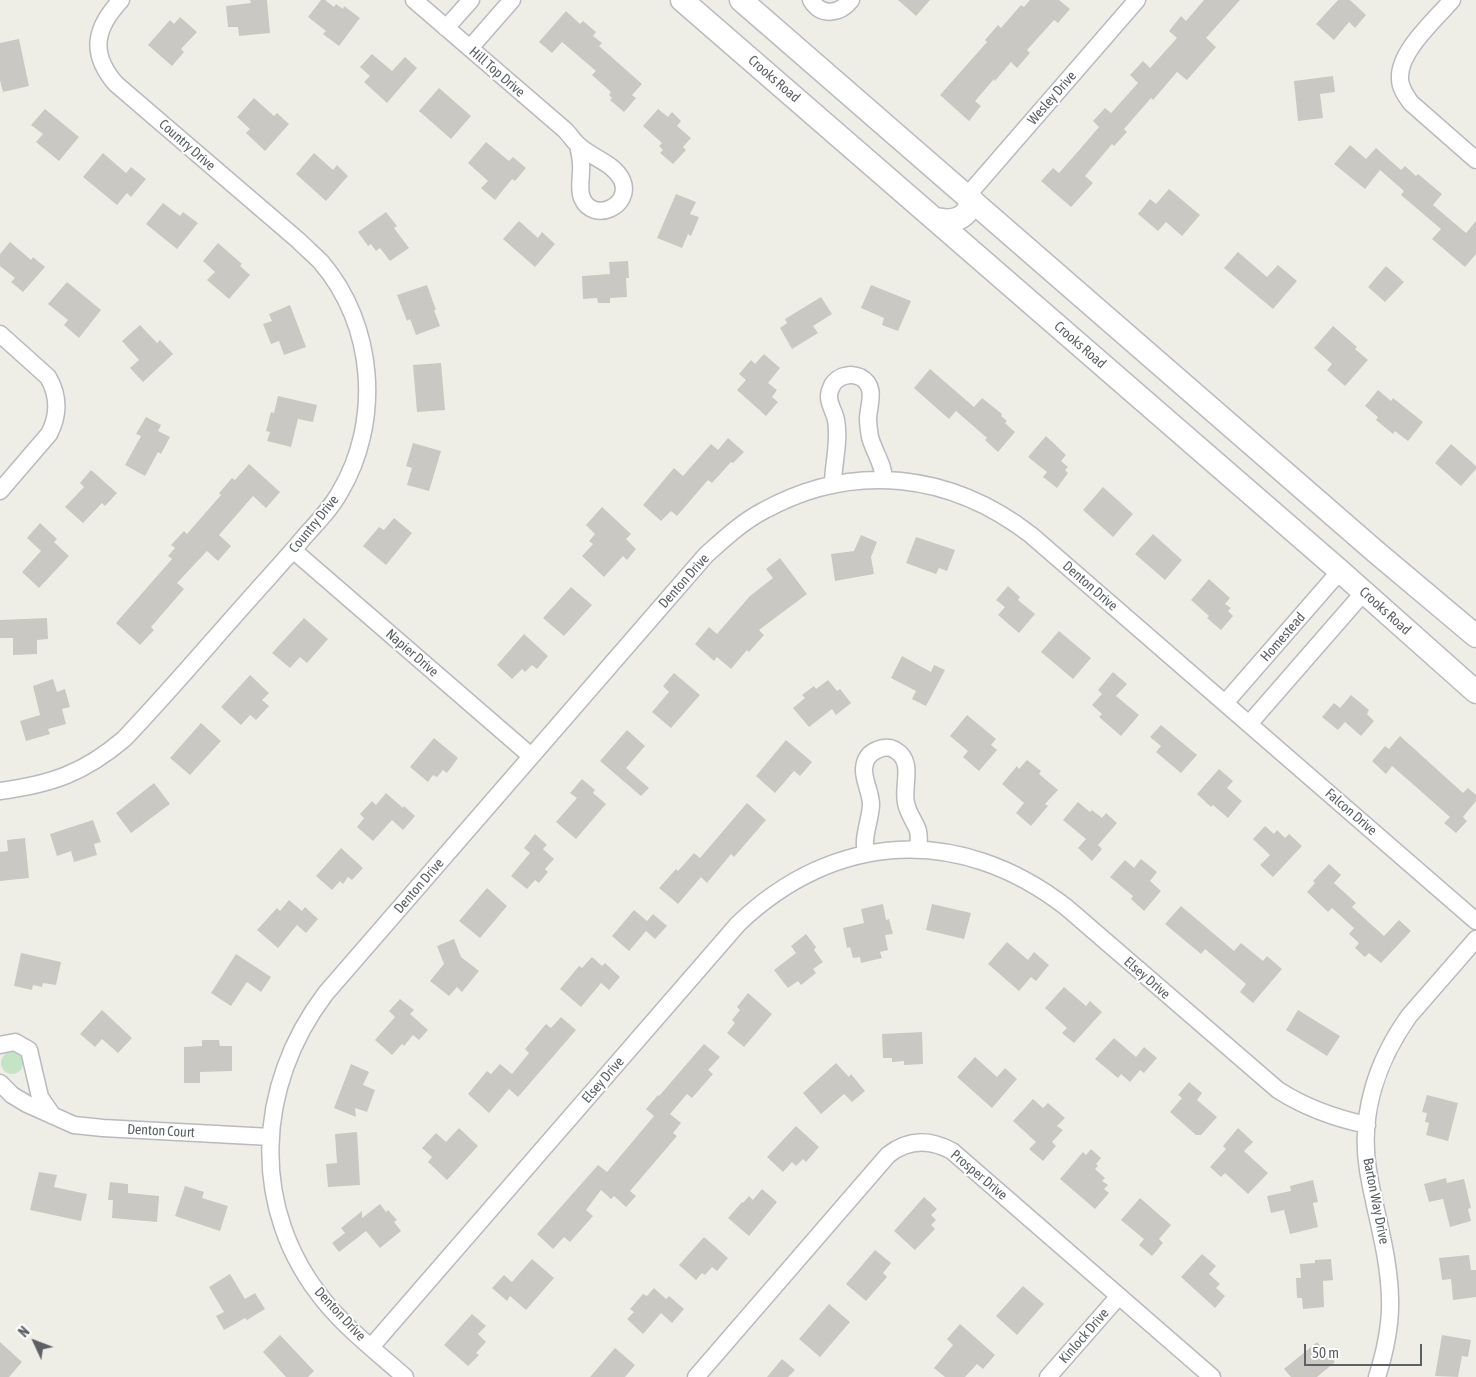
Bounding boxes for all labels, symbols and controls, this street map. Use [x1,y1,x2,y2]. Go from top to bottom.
street label: Hill Top Drive [466,43,528,101]
street label: Crooks Road [745,52,803,106]
street label: Wesley Drive [1024,68,1080,128]
street label: Country Drive [155,116,219,174]
street label: Crooks Road [1051,318,1109,372]
street label: Country Drive [286,492,342,556]
street label: Denton Drive [655,550,713,612]
street label: Denton Drive [1059,558,1121,614]
street label: Crooks Road [1356,584,1414,638]
street label: Homestead [1257,609,1309,665]
street label: Napier Drive [382,626,442,680]
street label: Falcon Drive [1322,785,1380,839]
street label: Denton Drive [391,855,447,917]
street label: Elsey Drive [1120,953,1174,1003]
street label: Elsey Drive [578,1053,628,1107]
street label: Denton Court [127,1121,195,1141]
street label: Prosper Drive [947,1146,1011,1204]
street label: Barton Way Drive [1359,1156,1393,1246]
street label: Denton Drive [311,1284,369,1344]
street label: Kinlock Drive [1056,1305,1112,1367]
north arrow [10,1317,60,1367]
text: N [15,1323,33,1340]
scale bar [1306,1334,1424,1366]
text: 50 m [1312,1344,1339,1361]

